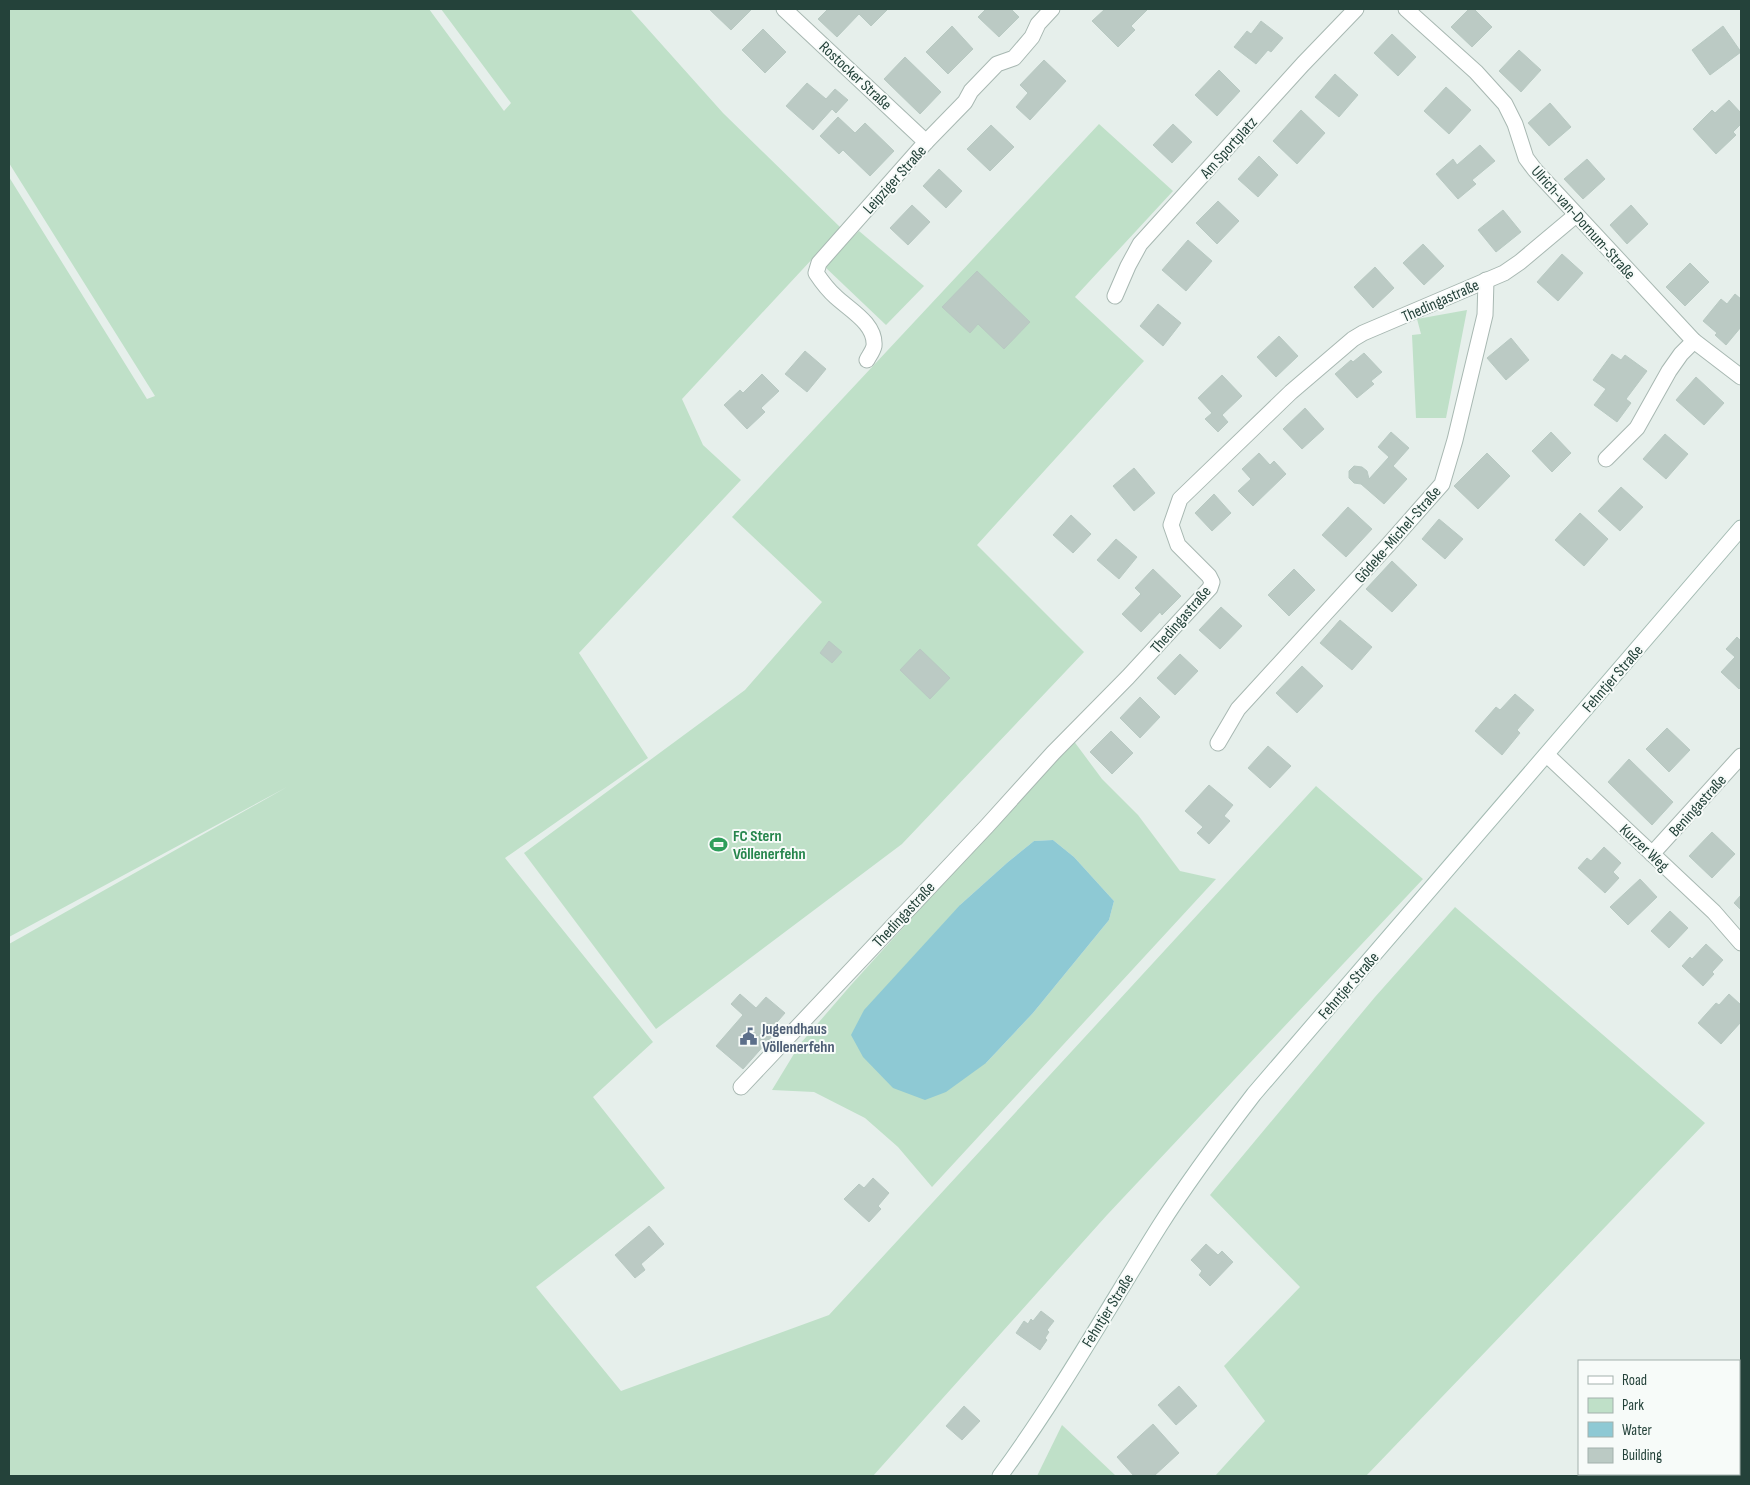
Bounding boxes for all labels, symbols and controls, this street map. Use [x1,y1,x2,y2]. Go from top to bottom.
street label: Rostocker Straße [815,38,895,114]
street label: Am Sportplatz [1196,113,1262,183]
street label: Leipziger Straße [859,142,931,218]
street label: Ulrich-van-Dornum-Straße [1527,162,1639,284]
street label: Thedingastraße [1399,276,1482,327]
street label: Gödeke-Michel-Straße [1351,483,1445,587]
street label: Thedingastraße [1147,583,1215,657]
street label: Fehntjer Straße [1579,642,1647,716]
street label: Beningastraße [1665,771,1731,841]
street label: Kurzer Weg [1615,821,1673,876]
place label: FC Stern Völlenerfehn [733,827,806,864]
sports icon: FC Stern Völlenerfehn [709,834,729,854]
street label: Thedingastraße [869,878,939,952]
street label: Fehntjer Straße [1315,949,1383,1023]
place label: Jugendhaus Völlenerfehn [761,1020,835,1057]
public building icon: Jugendhaus Völlenerfehn [738,1027,758,1047]
street label: Fehntjer Straße [1078,1271,1138,1351]
legend [1578,1360,1740,1475]
text: Road [1622,1371,1647,1390]
text: Park [1622,1396,1644,1415]
text: Water [1622,1421,1653,1440]
text: Building [1622,1446,1662,1465]

